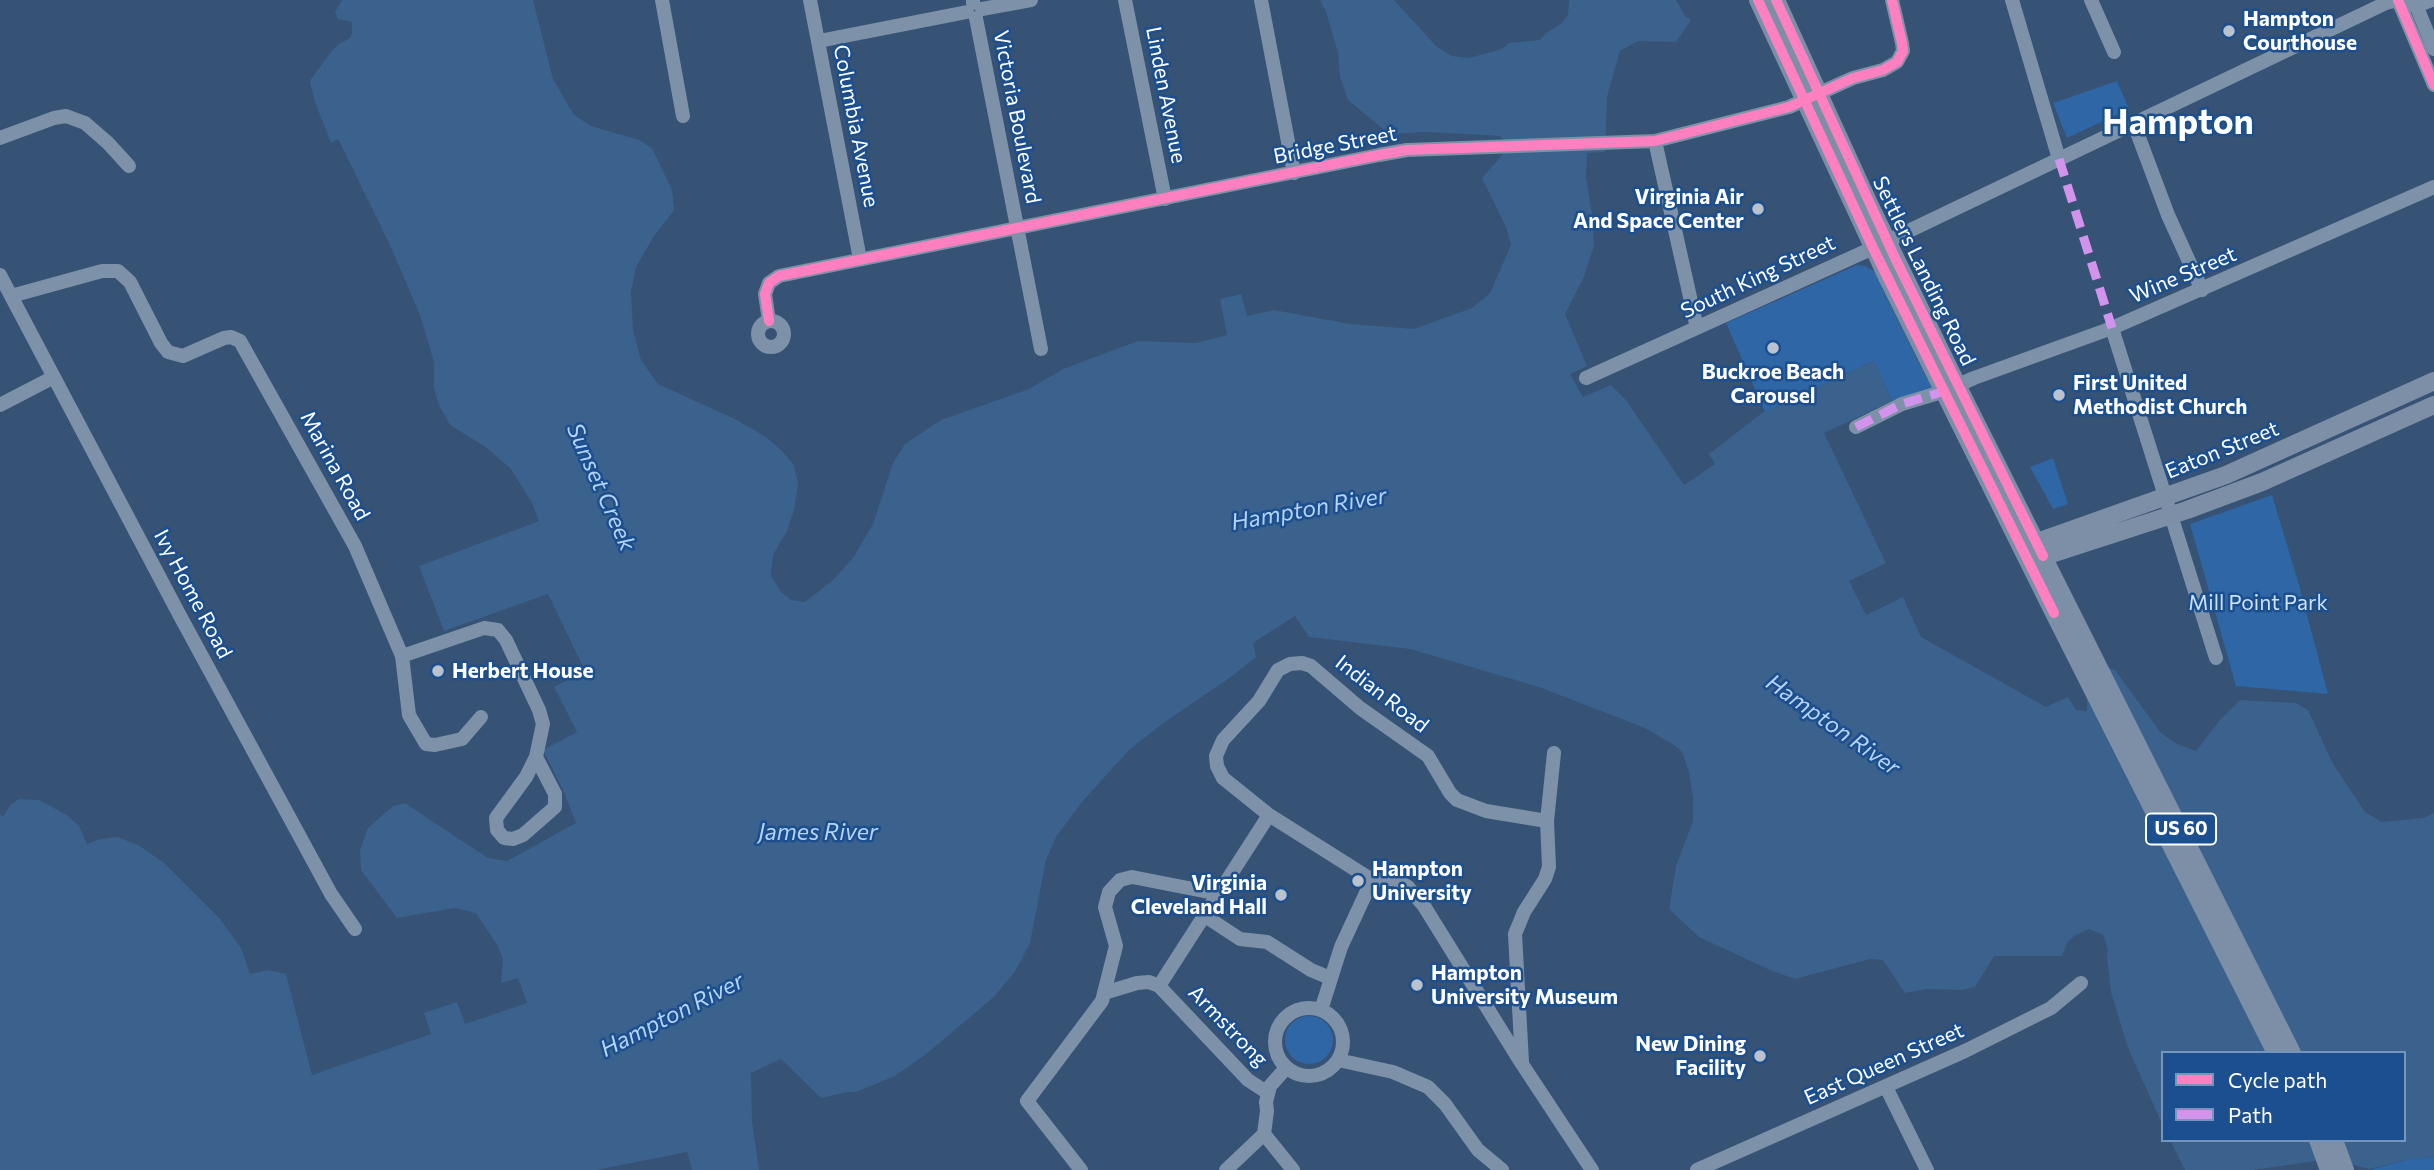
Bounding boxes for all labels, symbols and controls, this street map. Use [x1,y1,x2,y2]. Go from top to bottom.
place label: Hampton Courthouse [2243,6,2357,56]
marker: Hampton Courthouse [2221,23,2237,39]
street label: Linden Avenue [1140,25,1192,165]
street label: Victoria Boulevard [988,28,1046,206]
street label: Columbia Avenue [828,43,884,209]
district label: Hampton [2102,101,2254,143]
street label: Bridge Street [1271,121,1399,169]
street label: Settlers Landing Road [1867,172,1981,370]
place label: Virginia Air And Space Center [1573,184,1744,234]
marker: Virginia Air And Space Center [1750,201,1766,217]
street label: South King Street [1677,230,1839,324]
street label: Wine Street [2126,241,2240,309]
marker: Buckroe Beach Carousel [1765,340,1781,356]
place label: Buckroe Beach Carousel [1702,359,1844,409]
place label: First United Methodist Church [2073,370,2247,420]
marker: First United Methodist Church [2051,387,2067,403]
street label: Marina Road [295,407,375,525]
street label: Eaton Street [2162,416,2282,484]
water label: Sunset Creek [561,419,641,555]
water label: Hampton River [1229,482,1389,536]
street label: Ivy Home Road [148,525,238,663]
park label: Mill Point Park [2188,590,2328,616]
street label: Indian Road [1330,650,1434,738]
place label: Herbert House [452,658,594,684]
marker: Herbert House [430,663,446,679]
water label: Hampton River [1761,669,1905,781]
road number: US 60 [2146,814,2216,844]
water label: James River [758,818,878,846]
place label: Hampton University [1372,856,1472,906]
place label: Virginia Cleveland Hall [1131,870,1267,920]
marker: Hampton University [1350,873,1366,889]
marker: Virginia Cleveland Hall [1273,887,1289,903]
place label: Hampton University Museum [1431,960,1618,1010]
water label: Hampton River [596,967,748,1063]
marker: Hampton University Museum [1409,977,1425,993]
street label: Armstrong [1183,980,1273,1072]
street label: East Queen Street [1800,1018,1968,1110]
place label: New Dining Facility [1635,1031,1746,1081]
marker: New Dining Facility [1752,1048,1768,1064]
legend [2161,1051,2406,1142]
text: Cycle path [2228,1067,2327,1092]
text: Path [2228,1102,2273,1127]

